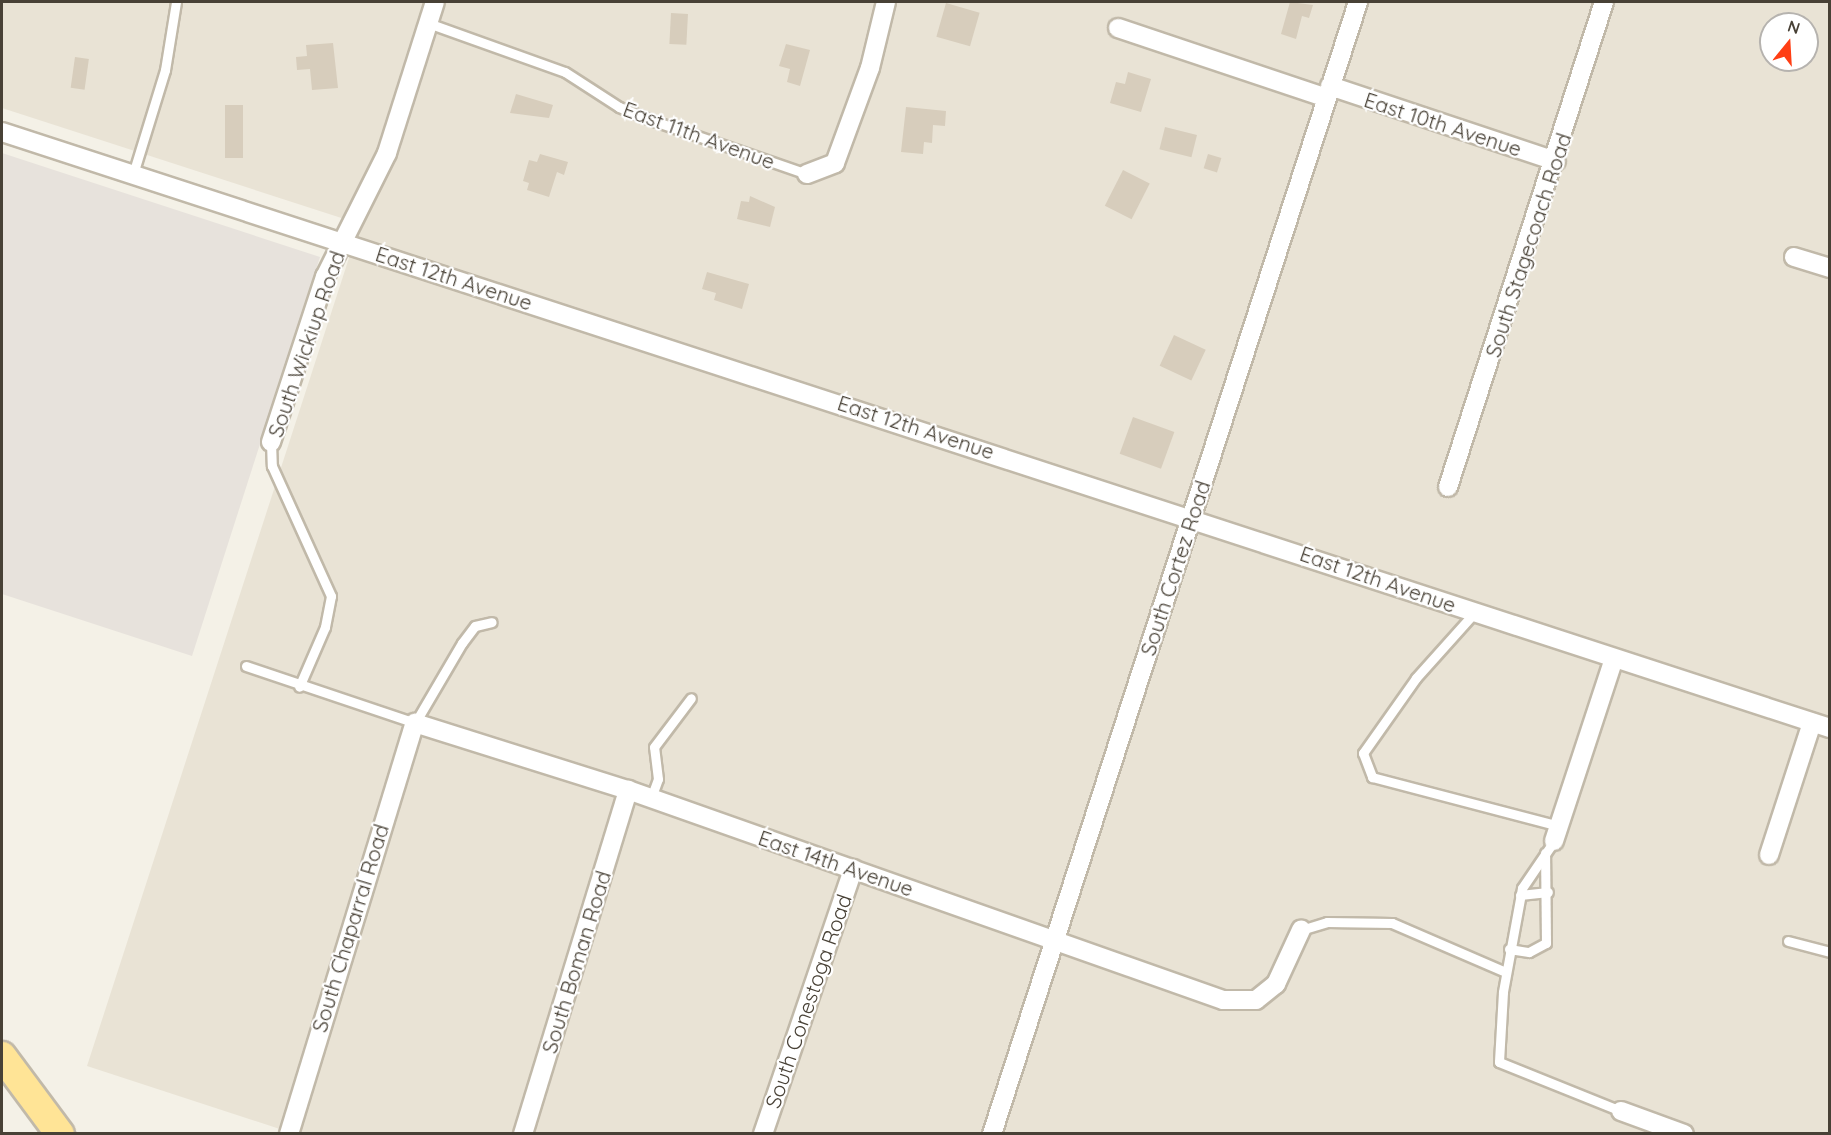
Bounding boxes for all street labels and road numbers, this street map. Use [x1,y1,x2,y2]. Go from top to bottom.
street label: East 10th Avenue [1361,87,1525,161]
street label: East 11th Avenue [620,96,778,174]
street label: South Stagecoach Road [1480,130,1576,360]
street label: East 12th Avenue [372,241,536,315]
street label: South Wickiup Road [262,248,350,440]
street label: East 12th Avenue [834,390,998,464]
street label: South Cortez Road [1135,477,1215,659]
street label: East 12th Avenue [1297,540,1459,618]
street label: South Chaparral Road [306,821,394,1035]
street label: East 14th Avenue [755,825,917,901]
street label: South Boman Road [536,868,616,1056]
street label: South Conestoga Road [760,891,856,1111]

